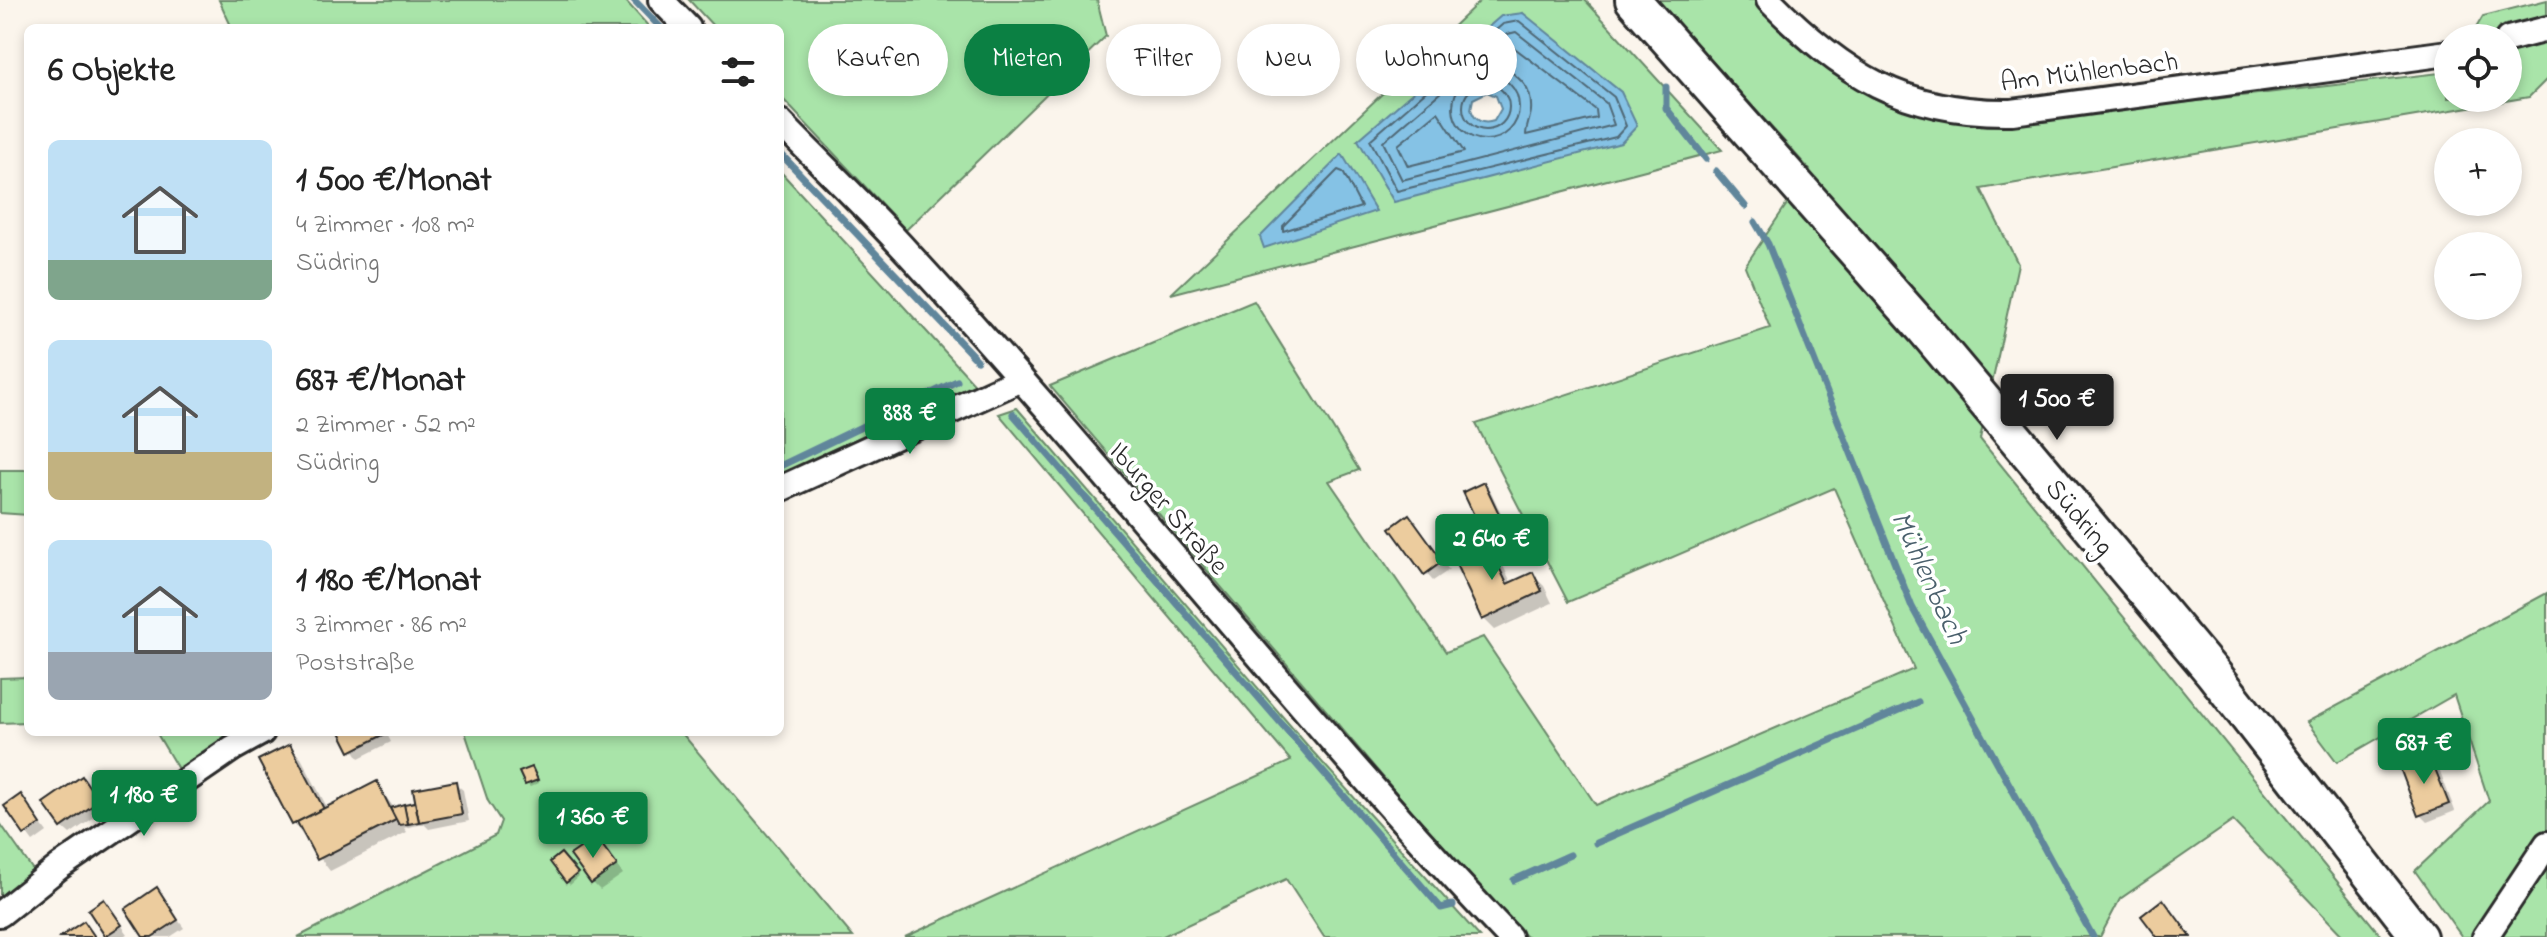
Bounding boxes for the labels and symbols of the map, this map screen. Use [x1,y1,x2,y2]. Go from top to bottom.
street label: Am Mühlenbach [1998,42,2181,105]
pin: 1 500 € [1983,374,2131,442]
pin: 888 € [854,388,966,456]
street label: Iburger Straße [1098,434,1237,585]
street label: Südring [2034,471,2123,566]
water label: Mühlenbach [1877,504,1978,653]
pin: 2 640 € [1418,514,1566,582]
pin: 687 € [2368,718,2480,786]
pin: 1 180 € [70,770,218,838]
pin: 1 360 € [519,792,667,860]

